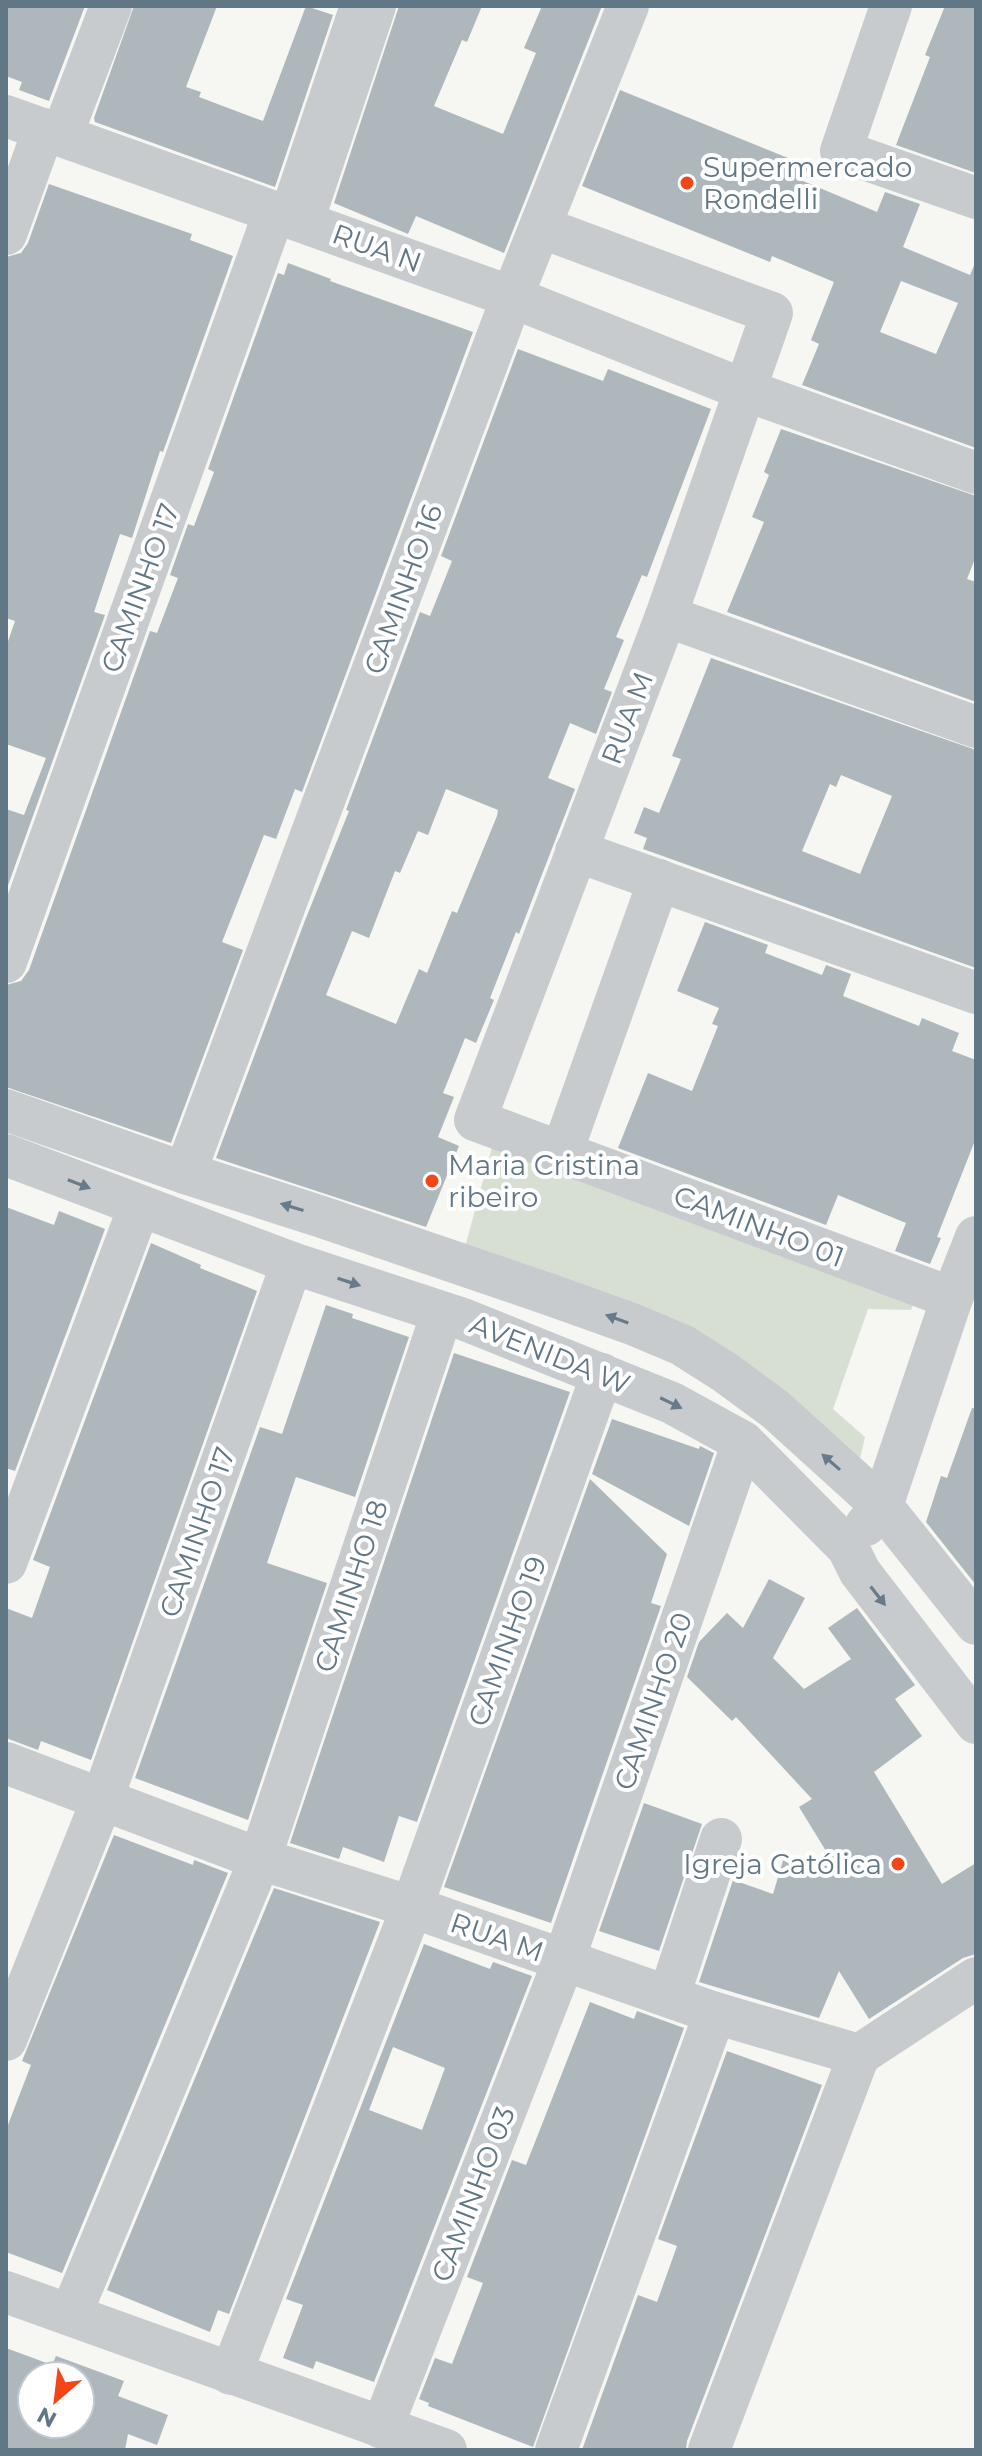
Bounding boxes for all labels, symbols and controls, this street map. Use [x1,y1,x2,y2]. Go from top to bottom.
place label: Supermercado Rondelli [703,150,912,216]
marker: Supermercado Rondelli [678,174,696,192]
street label: RUA N [328,216,426,280]
street label: CAMINHO 17 [94,499,186,677]
street label: CAMINHO 16 [357,499,449,679]
street label: RUA M [594,667,660,769]
place label: Maria Cristina ribeiro [448,1148,640,1214]
marker: Maria Cristina ribeiro [423,1172,441,1190]
one-way arrow [67,1178,91,1191]
street label: CAMINHO 01 [669,1178,849,1274]
one-way arrow [280,1200,304,1213]
one-way arrow [337,1277,361,1289]
street label: AVENIDA W [465,1306,635,1402]
one-way arrow [605,1312,629,1324]
one-way arrow [659,1396,682,1410]
street label: CAMINHO 17 [152,1443,242,1621]
one-way arrow [822,1454,842,1471]
street label: CAMINHO 18 [307,1496,395,1676]
street label: CAMINHO 19 [461,1551,553,1731]
one-way arrow [870,1586,886,1606]
street label: CAMINHO 20 [607,1608,699,1794]
place label: Igreja Católica [683,1847,882,1881]
marker: Igreja Católica [889,1855,907,1873]
street label: RUA M [446,1905,548,1969]
street label: CAMINHO 03 [424,2102,522,2286]
north arrow [16,2360,96,2440]
text: N [33,2401,61,2433]

